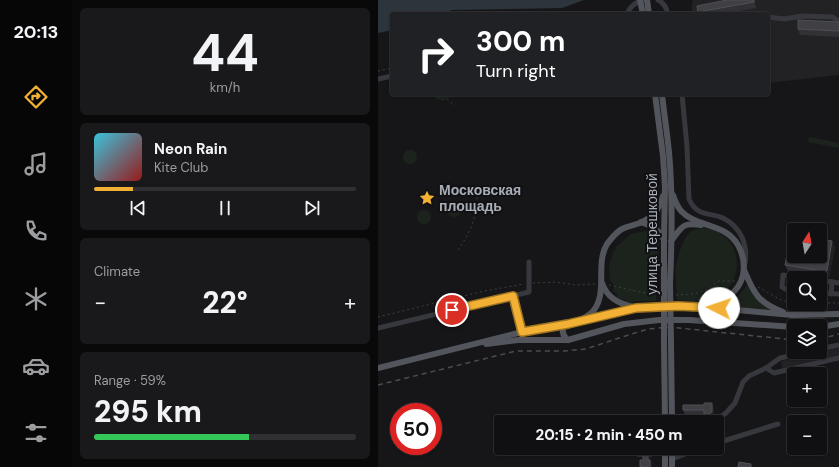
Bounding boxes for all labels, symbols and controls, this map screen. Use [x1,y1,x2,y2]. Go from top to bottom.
text: 44 [191,19,259,87]
text: 20:13 [14,20,58,44]
text: 300 m [476,23,565,60]
icon: right [410,28,462,80]
text: Turn right [476,59,556,83]
text: km/h [210,79,240,96]
icon: directions [22,83,50,111]
text: Neon Rain [154,139,227,159]
icon: music [22,150,50,178]
text: Kite Club [154,159,208,176]
street label: улица Терешковой [643,173,661,295]
place label: Московская площадь [439,181,521,215]
place icon: Московская площадь [418,189,436,207]
icon: previous [127,197,149,219]
icon: pause [214,197,236,219]
icon: next [301,197,323,219]
icon: phone [22,217,50,245]
north arrow [787,223,827,263]
map controls [787,223,827,455]
text: Climate [94,263,140,280]
button: search [787,271,827,311]
text: 22° [202,283,248,322]
icon: climate [22,285,50,313]
position arrow [698,287,740,329]
text: − [94,288,106,317]
text: + [344,288,356,317]
pin [435,293,469,327]
icon: arrive [441,299,463,321]
button: layers [787,319,827,359]
icon: car [22,352,50,380]
button: + [787,367,827,407]
text: Range · 59% [94,372,166,389]
text: 295 km [94,392,202,431]
speed limit sign: 50 [390,403,442,455]
button: − [787,415,827,455]
icon: filters [22,419,50,447]
text: 20:15 · 2 min · 450 m [536,425,682,445]

